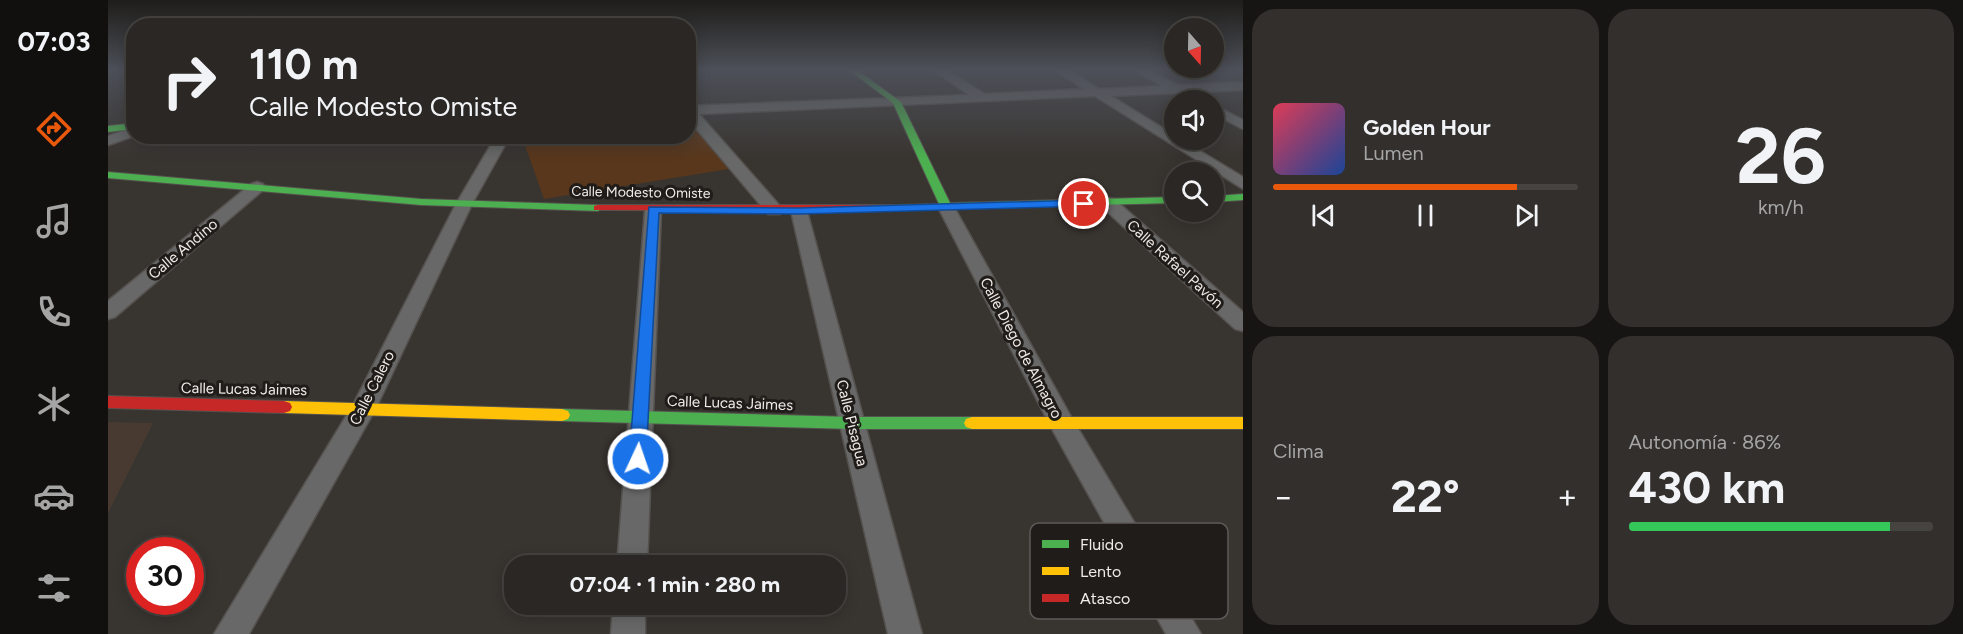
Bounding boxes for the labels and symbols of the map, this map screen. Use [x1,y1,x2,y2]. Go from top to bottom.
north arrow [1164,18,1224,78]
pin [1058,178,1109,229]
street label: Calle Modesto Omiste [571,183,711,202]
street label: Calle Andino [145,215,222,283]
street label: Calle Rafael Pavón [1123,216,1227,312]
street label: Calle Diego de Almagro [976,274,1066,422]
street label: Calle Calero [346,348,398,428]
street label: Calle Pisagua [833,378,871,468]
street label: Calle Lucas Jaimes [181,379,307,399]
street label: Calle Lucas Jaimes [667,392,793,414]
position arrow [606,427,670,491]
legend [1030,523,1228,619]
text: Fluido [1080,535,1124,554]
speed limit sign: 30 [126,537,204,615]
text: Lento [1080,562,1121,581]
text: Atasco [1080,589,1130,608]

